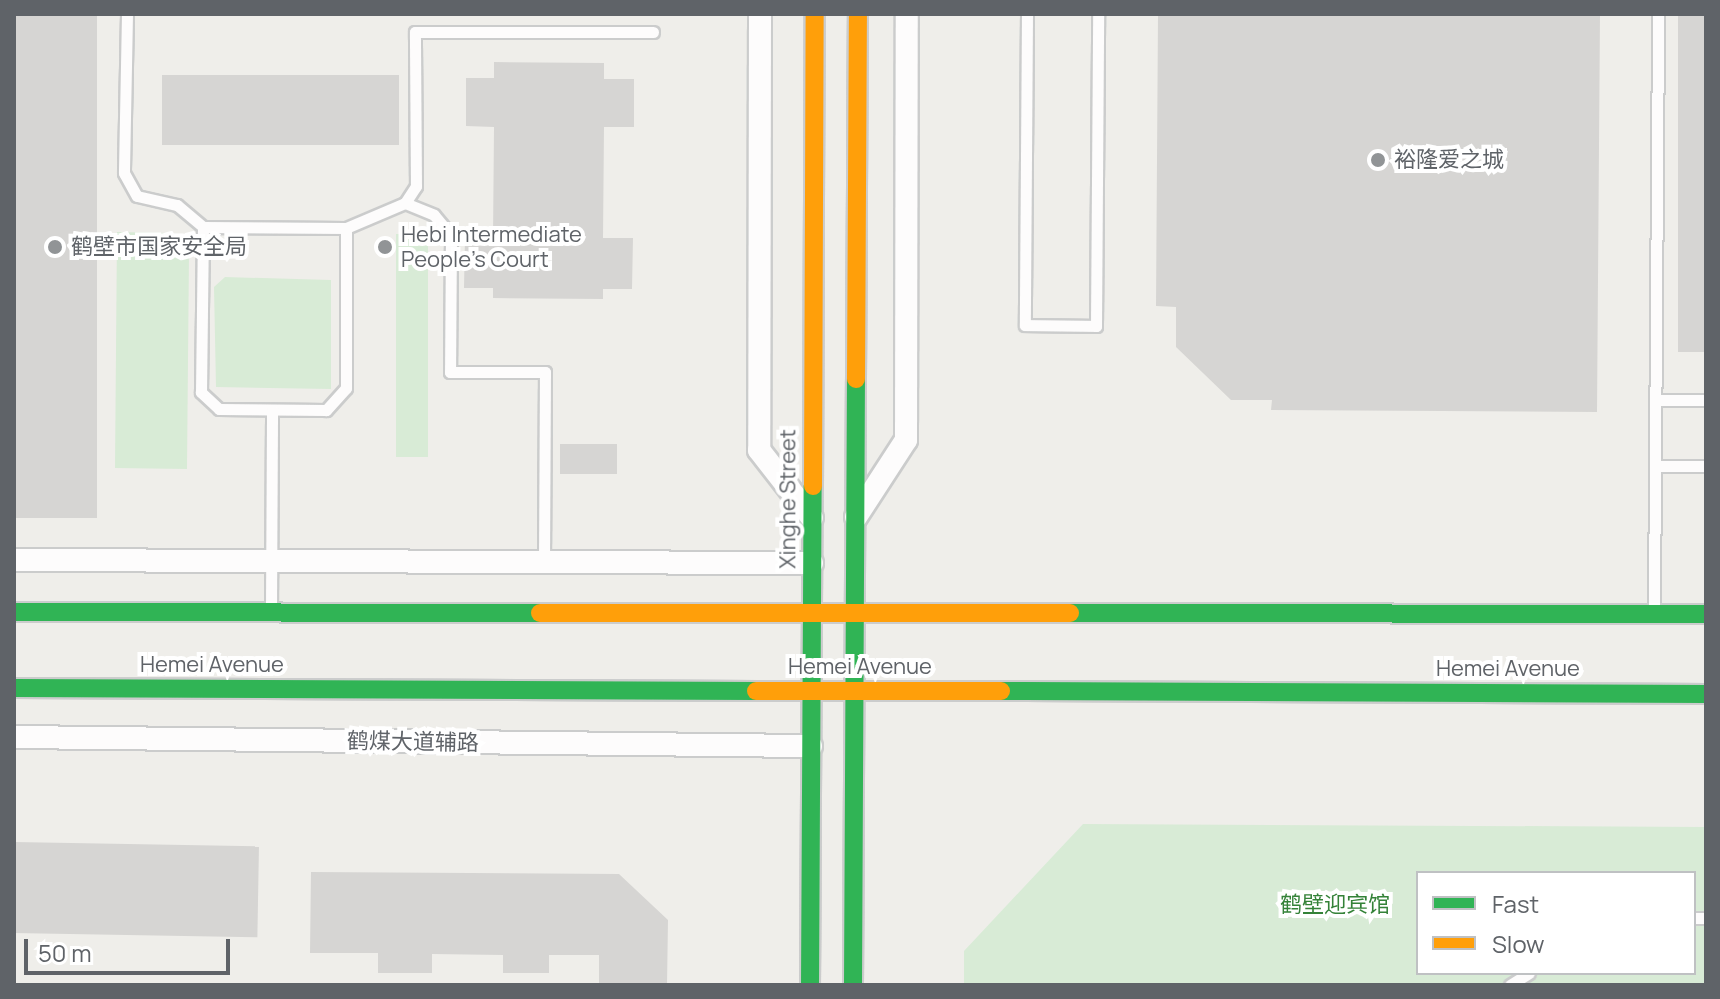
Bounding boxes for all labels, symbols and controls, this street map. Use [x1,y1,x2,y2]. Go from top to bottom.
place label: 裕隆爱之城 [1394,147,1504,173]
marker: 裕隆爱之城 [1369,151,1387,169]
place label: Hebi Intermediate People's Court [401,221,582,272]
place label: 鹤壁市国家安全局 [71,234,247,260]
marker: 鹤壁市国家安全局 [46,238,64,256]
marker: Hebi Intermediate People's Court [376,238,394,256]
street label: Xinghe Street [775,429,801,569]
street label: Hemei Avenue [140,652,284,678]
street label: Hemei Avenue [788,654,932,680]
street label: Hemei Avenue [1436,656,1580,682]
street label: 鹤煤大道辅路 [347,728,479,756]
legend [1416,871,1696,975]
text: Fast [1492,887,1539,920]
park label: 鹤壁迎宾馆 [1280,892,1390,918]
scale bar [28,923,234,973]
text: Slow [1492,927,1545,960]
text: 50 m [38,936,92,969]

